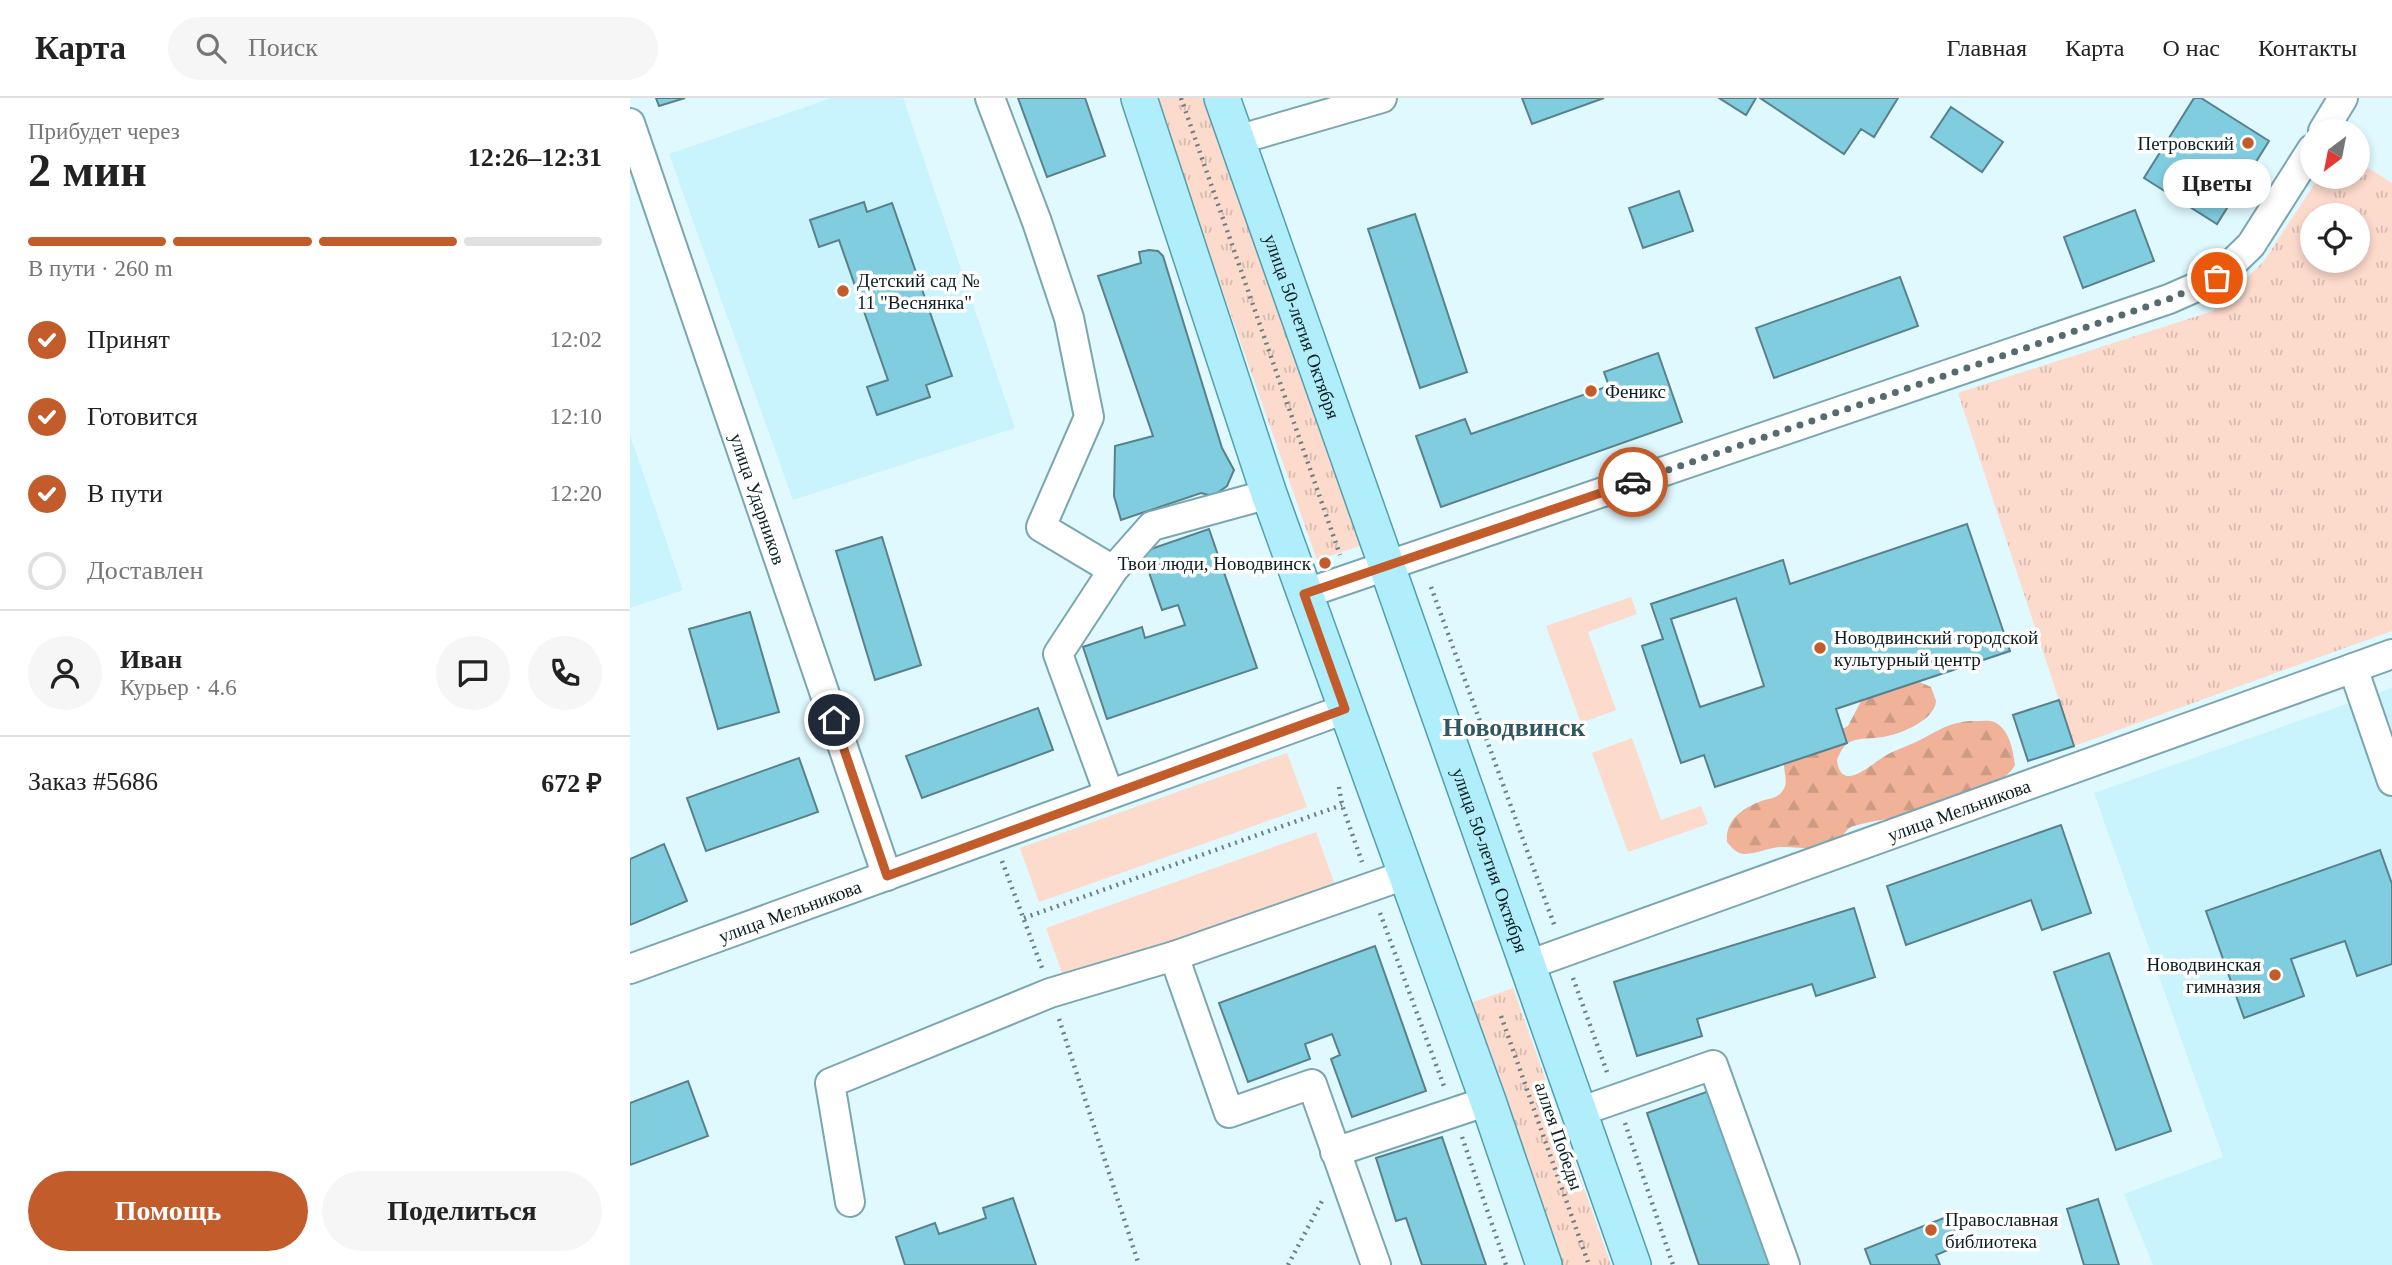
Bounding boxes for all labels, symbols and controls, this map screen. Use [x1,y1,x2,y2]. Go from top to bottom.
search box [168,17,658,80]
icon: search [192,29,230,67]
text: Карта [35,30,126,66]
text: Поиск [248,33,318,62]
text: Главная [1946,35,2027,61]
text: Карта [2065,35,2124,61]
text: О нас [2162,35,2220,61]
text: Контакты [2258,35,2357,61]
text: Прибудет через [28,119,180,144]
north arrow [2300,119,2370,189]
map controls [2300,119,2370,273]
place label: Петровский [2137,133,2234,154]
marker: Петровский [2240,135,2256,151]
text: 12:26–12:31 [468,143,602,172]
text: 2 мин [28,145,147,196]
callout: Цветы [2163,159,2271,208]
text: Цветы [2182,171,2252,196]
button: locate [2300,203,2370,273]
street label: улица 50-летия Октября [1260,231,1345,422]
pin [2187,248,2247,308]
text: В пути · 260 m [28,256,173,281]
icon: bag [2198,259,2236,297]
place label: Детский сад № 11 "Веснянка" [857,270,980,313]
marker: Детский сад № 11 "Веснянка" [835,283,851,299]
icon: check [28,321,66,359]
text: Принят [87,325,170,354]
text: 12:02 [550,327,602,352]
place label: Феникс [1605,381,1666,402]
marker: Феникс [1583,383,1599,399]
icon: check [28,398,66,436]
text: Готовится [87,402,198,431]
text: 12:10 [550,404,602,429]
street label: улица Ударников [726,430,790,567]
courier [1598,447,1668,517]
icon: car [1614,463,1652,501]
icon: check [28,475,66,513]
text: В пути [87,479,163,508]
text: 12:20 [550,481,602,506]
place label: Твои люди, Новодвинск [1117,553,1312,574]
marker: Твои люди, Новодвинск [1317,555,1333,571]
text: Доставлен [87,556,204,585]
place label: Новодвинский городской культурный центр [1834,627,2038,670]
button: person [28,636,102,710]
button: chat [436,636,510,710]
button: phone [528,636,602,710]
marker: Новодвинский городской культурный центр [1812,640,1828,656]
text: Иван [120,645,182,674]
text: Курьер · 4.6 [120,675,237,700]
pin [804,690,864,750]
icon: home [815,701,853,739]
district label: Новодвинск [1443,713,1585,742]
street label: улица 50-летия Октября [1448,765,1533,956]
text: Заказ #5686 [28,767,158,796]
text: 672 ₽ [541,769,602,798]
street label: улица Мельникова [1885,774,2034,845]
street label: улица Мельникова [716,875,864,946]
place label: Новодвинская гимназия [2146,954,2261,997]
marker: Новодвинская гимназия [2267,967,2283,983]
street label: аллея Победы [1531,1079,1587,1193]
button: Помощь [28,1171,308,1251]
button: Поделиться [322,1171,602,1251]
place label: Православная библиотека [1945,1209,2058,1252]
marker: Православная библиотека [1923,1222,1939,1238]

